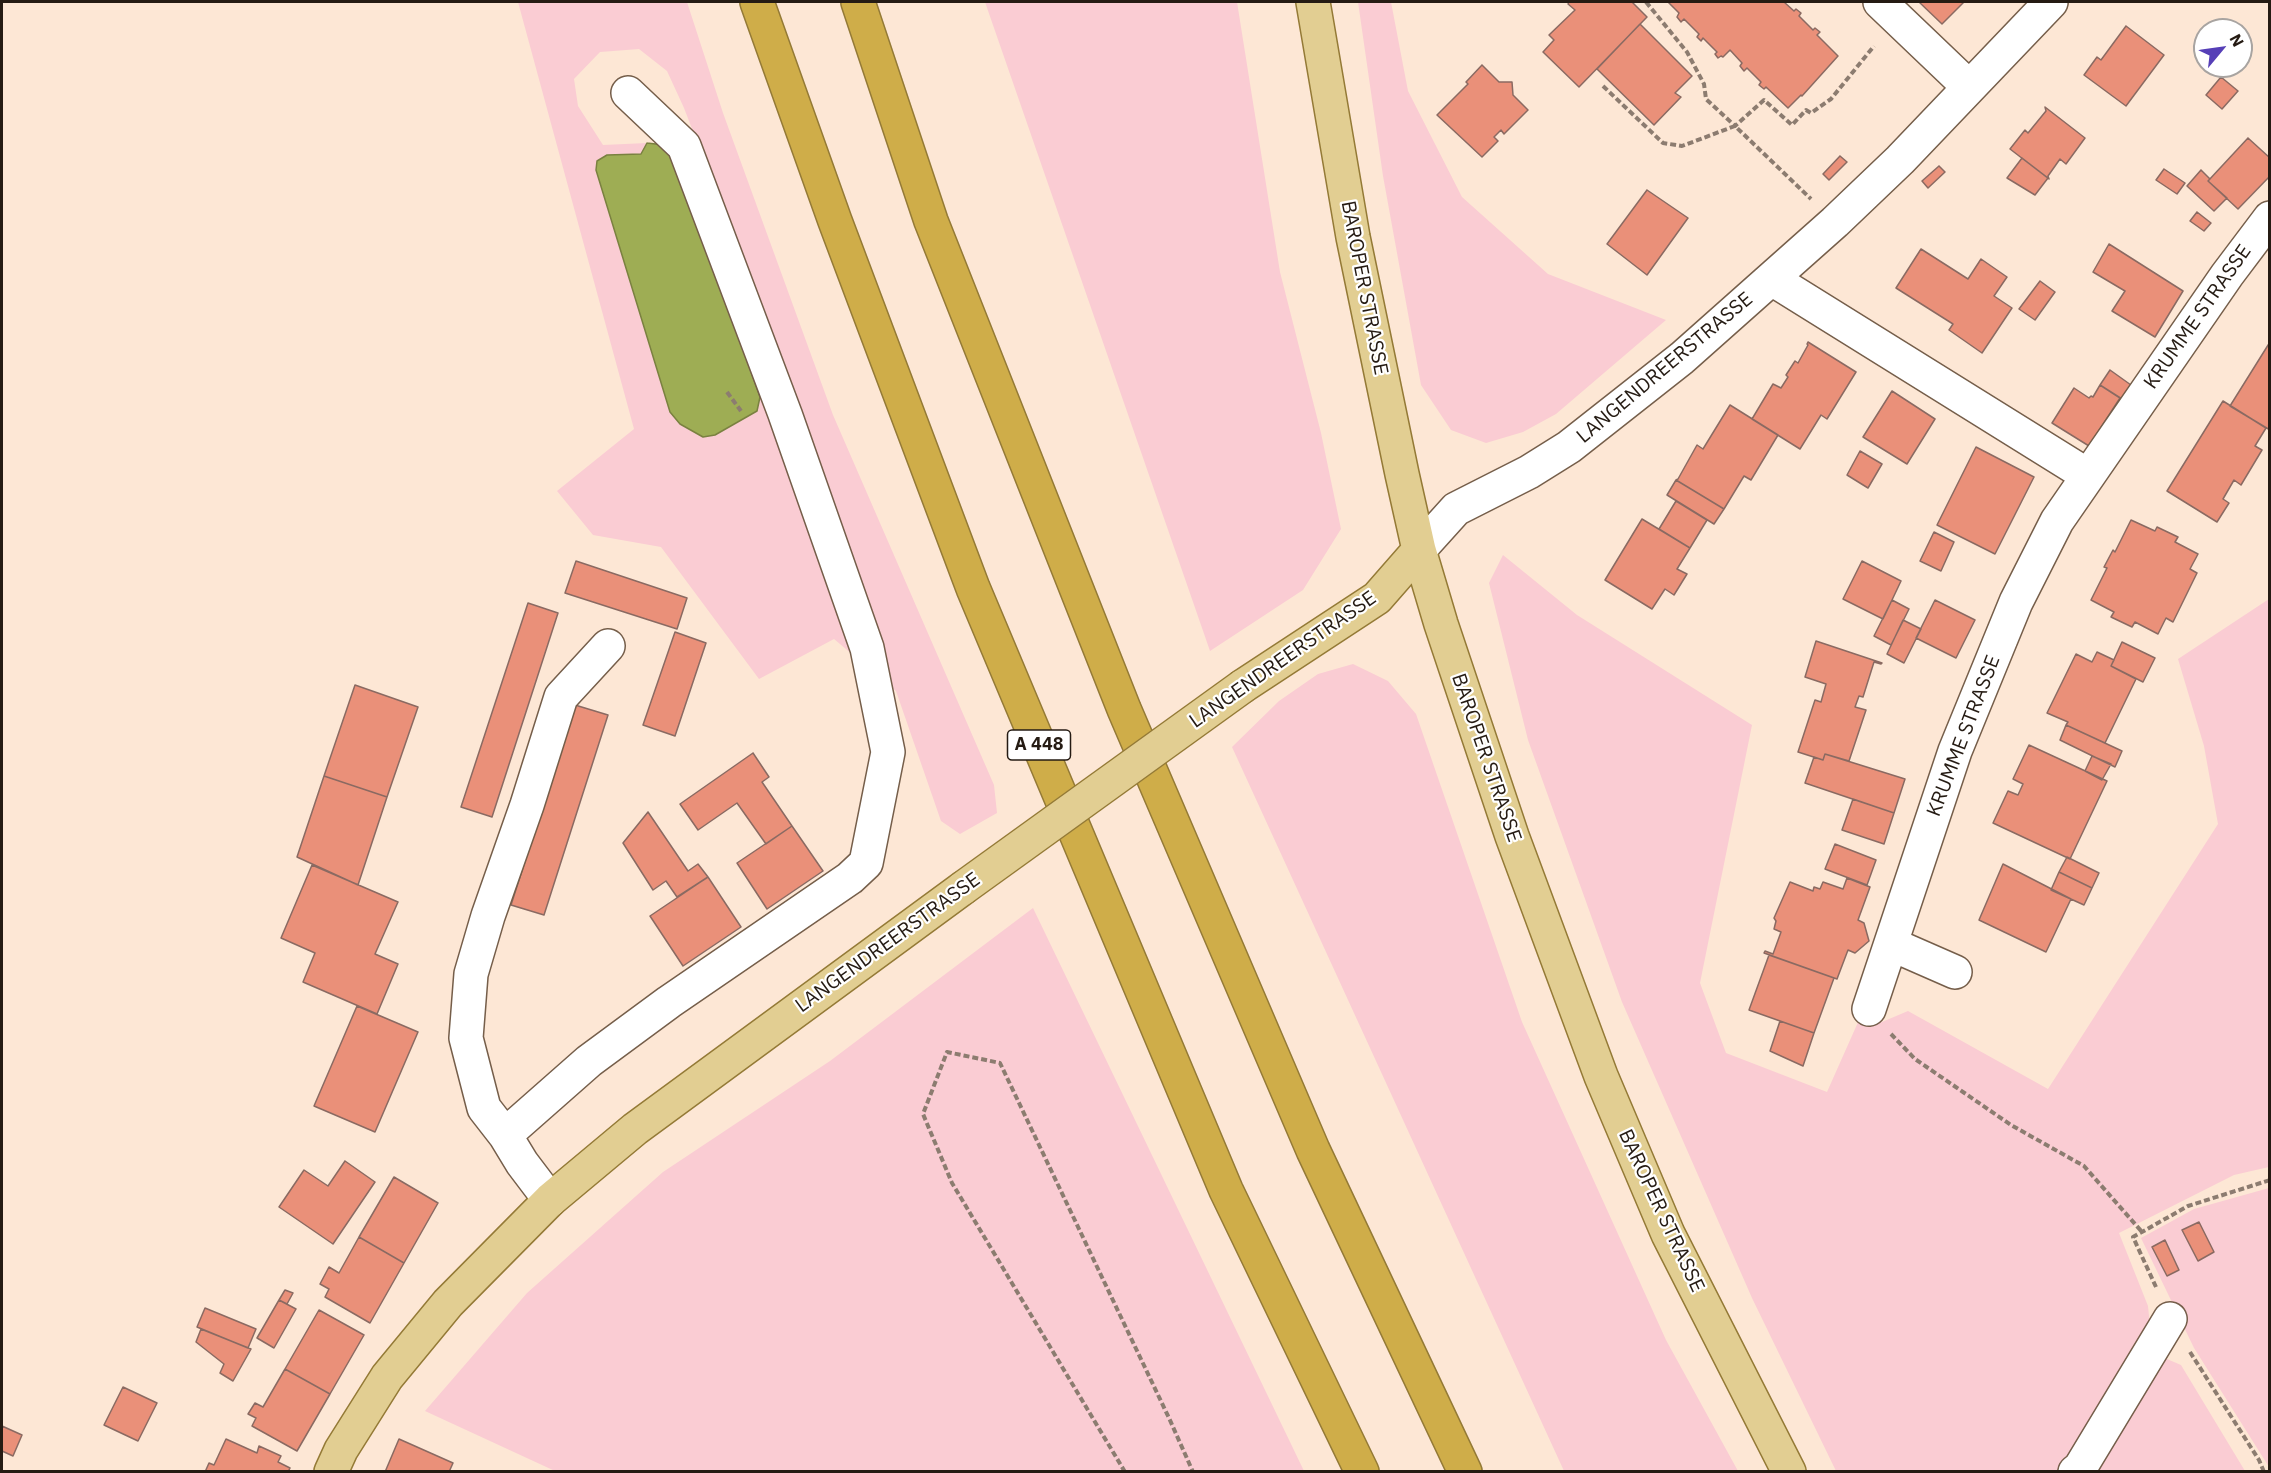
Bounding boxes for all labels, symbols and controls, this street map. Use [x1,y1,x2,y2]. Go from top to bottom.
north arrow [2193,18,2253,78]
text: N [2225,30,2249,50]
street label: BAROPER STRASSE [1335,199,1393,377]
street label: KRUMME STRASSE [2139,240,2257,394]
street label: LANGENDREERSTRASSE [1572,287,1758,449]
street label: LANGENDREERSTRASSE [1185,586,1381,734]
street label: KRUMME STRASSE [1922,652,2006,820]
street label: BAROPER STRASSE [1446,670,1526,846]
road number: A 448 [1008,730,1070,760]
street label: LANGENDREERSTRASSE [791,868,985,1018]
street label: BAROPER STRASSE [1613,1126,1709,1296]

